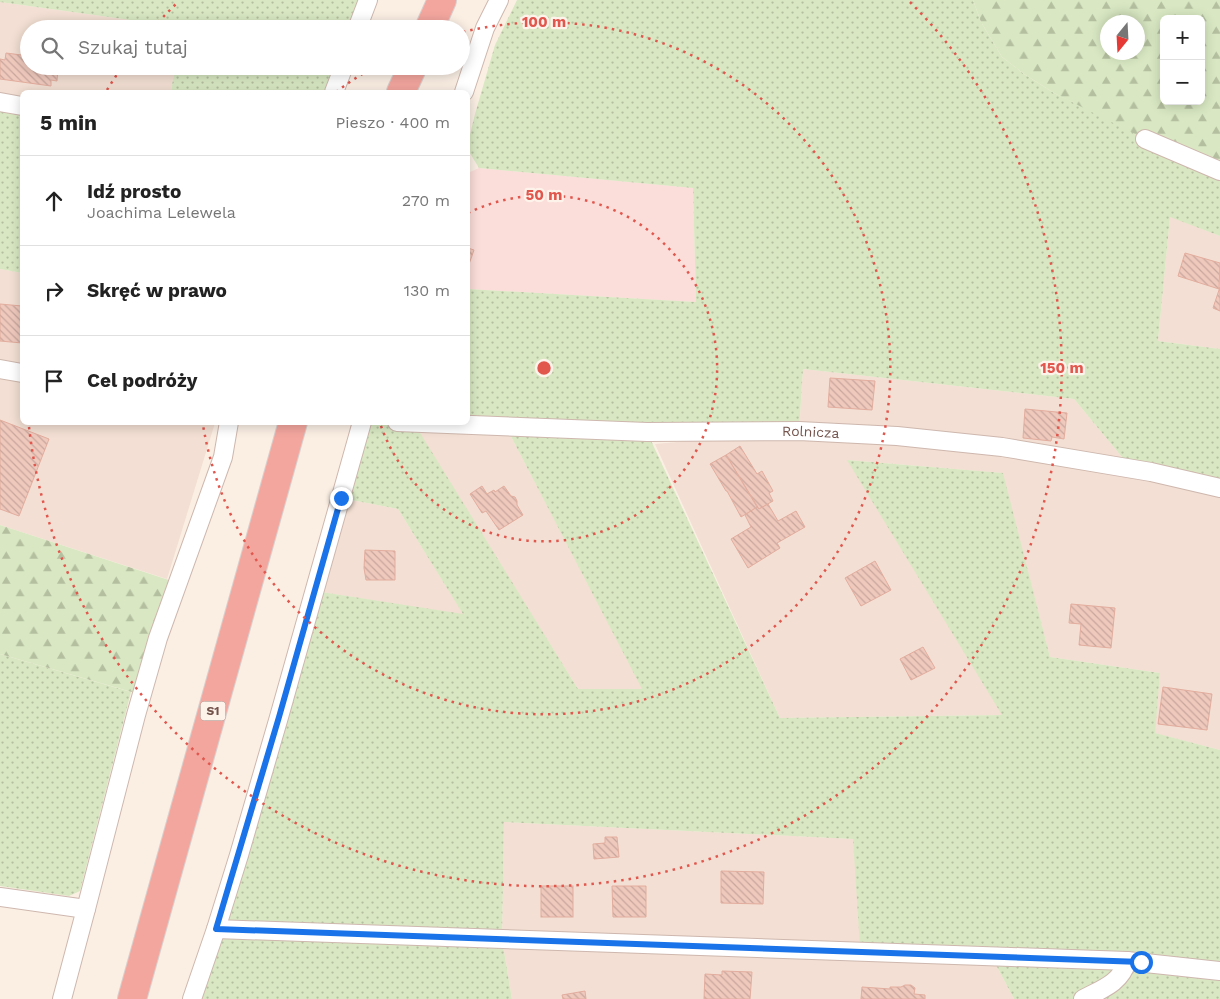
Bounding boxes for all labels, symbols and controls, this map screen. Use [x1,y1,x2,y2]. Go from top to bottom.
text: 100 m [522,13,566,31]
north arrow [1100,15,1145,60]
map controls [1160,15,1205,105]
button: + [1160,15,1205,60]
search box [20,20,470,75]
icon: search [38,34,66,62]
text: Szukaj tutaj [78,36,188,59]
button: − [1160,60,1205,105]
text: 5 min [40,110,97,135]
text: Pieszo · 400 m [335,113,450,132]
text: Idź prosto [87,180,181,203]
text: 50 m [526,186,562,204]
icon: ahead [40,187,68,215]
text: 270 m [402,191,450,210]
text: Joachima Lelewela [87,203,236,222]
icon: right [40,277,68,305]
text: Skręć w prawo [87,279,227,302]
text: 130 m [404,281,450,300]
centre of rings [535,359,553,377]
text: 150 m [1040,359,1084,377]
icon: arrive [40,367,68,395]
text: Cel podróży [87,369,197,392]
street label: Rolnicza [782,423,840,441]
route end [330,487,353,510]
road number: S1 [200,701,226,720]
route start [1130,951,1153,974]

